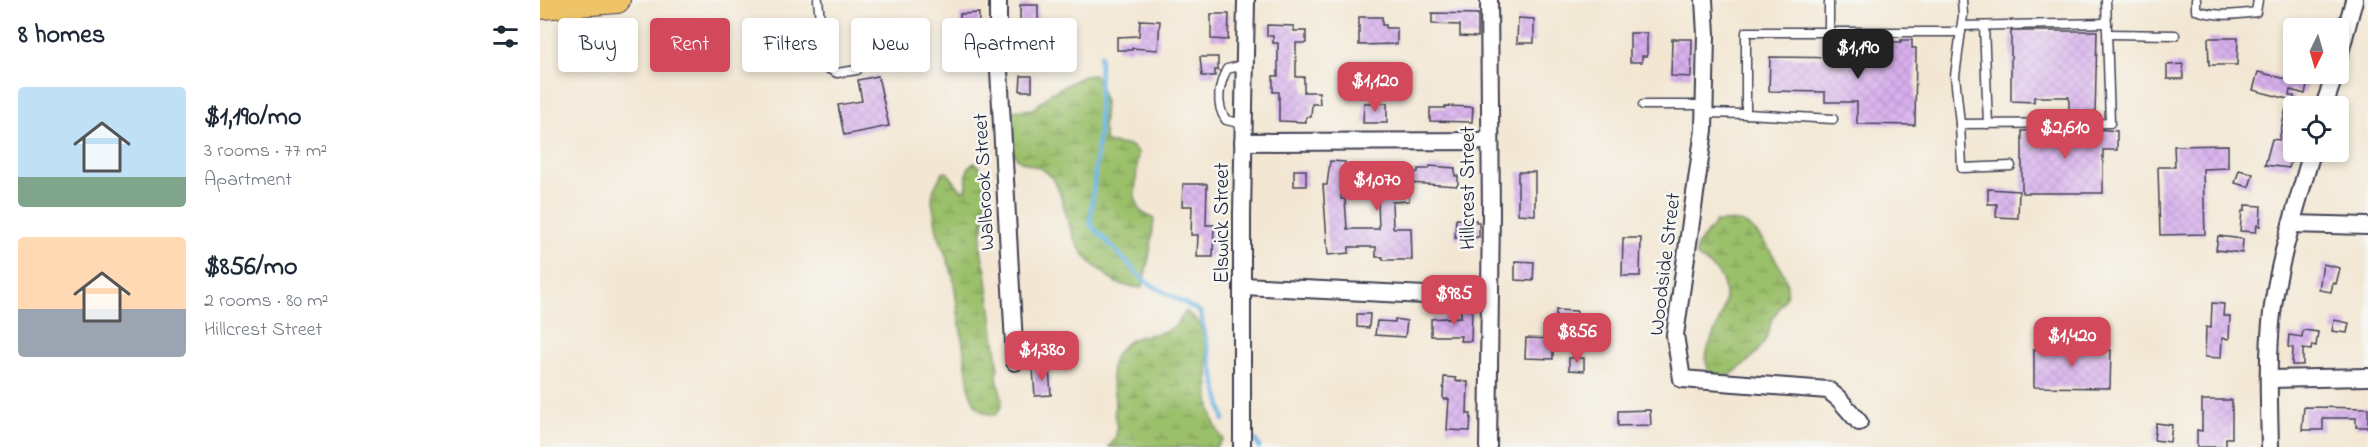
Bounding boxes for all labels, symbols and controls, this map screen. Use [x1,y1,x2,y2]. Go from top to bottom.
text: 8 homes [18,17,105,55]
chip: Buy [558,18,638,72]
chip: Rent [650,18,730,72]
chip: Filters [742,18,839,72]
chip: New [851,18,930,72]
chip: Apartment [942,18,1077,72]
north arrow [2283,18,2349,84]
map controls [2283,18,2349,162]
icon: filters [489,20,522,53]
pin: $1,190 [1809,29,1907,80]
text: $1,190 [1837,34,1879,63]
pin: $1,120 [1326,62,1424,113]
text: $1,120 [1352,67,1398,96]
button: locate [2283,96,2349,162]
text: $1,190/mo [204,99,302,137]
pin: $2,610 [2016,109,2114,160]
icon: home [66,111,138,183]
street label: Walbrook Street [966,113,1004,251]
text: $2,610 [2040,114,2090,143]
street label: Hillcrest Street [1454,126,1484,250]
text: 3 rooms · 77 m² [204,137,327,166]
pin: $1,070 [1328,161,1426,212]
street label: Elswick Street [1208,162,1238,284]
text: Apartment [204,166,292,195]
text: $1,070 [1353,166,1401,195]
street label: Woodside Street [1642,191,1690,337]
text: $856/mo [204,249,298,287]
icon: home [66,261,138,333]
pin: $985 [1418,275,1490,326]
text: $985 [1435,280,1473,309]
text: 2 rooms · 80 m² [204,287,329,316]
pin: $856 [1541,313,1613,364]
text: Hillcrest Street [204,316,322,345]
pin: $1,420 [2023,317,2121,368]
text: $856 [1557,318,1597,347]
text: $1,420 [2048,322,2096,351]
pin: $1,380 [993,331,1091,382]
text: $1,380 [1019,336,1065,365]

